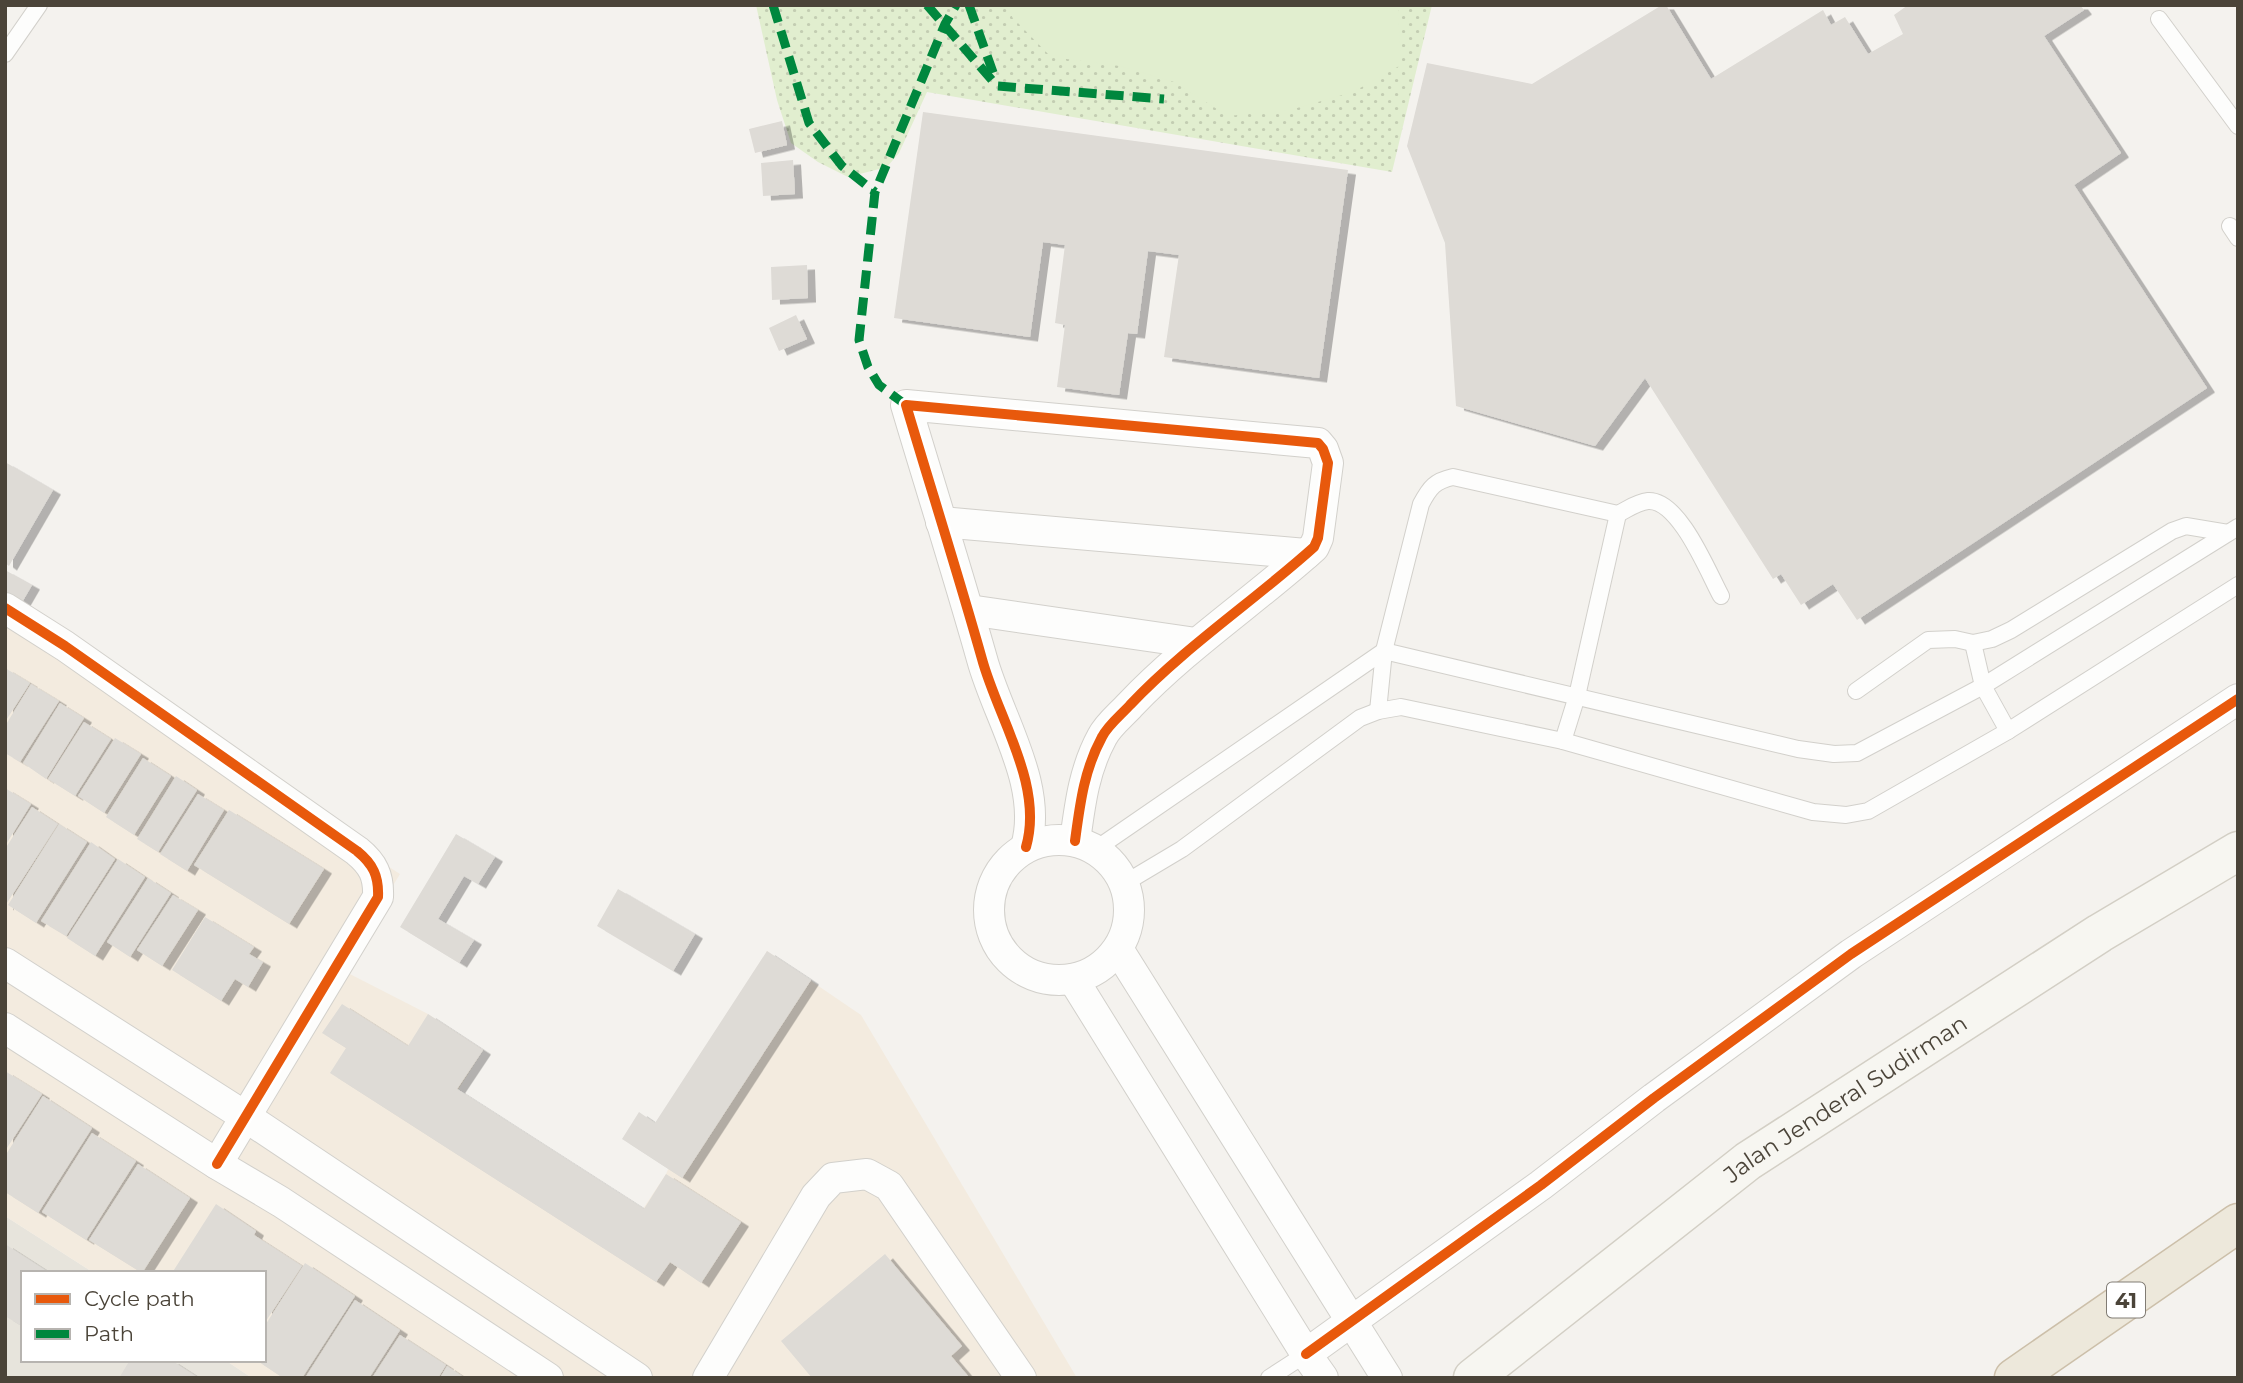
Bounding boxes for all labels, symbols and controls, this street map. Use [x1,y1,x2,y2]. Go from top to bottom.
street label: Jalan Jenderal Sudirman [1717,1009,1972,1189]
legend [21,1271,266,1362]
road number: 41 [2107,1282,2145,1318]
text: Cycle path [84,1286,195,1311]
text: Path [84,1321,134,1346]

